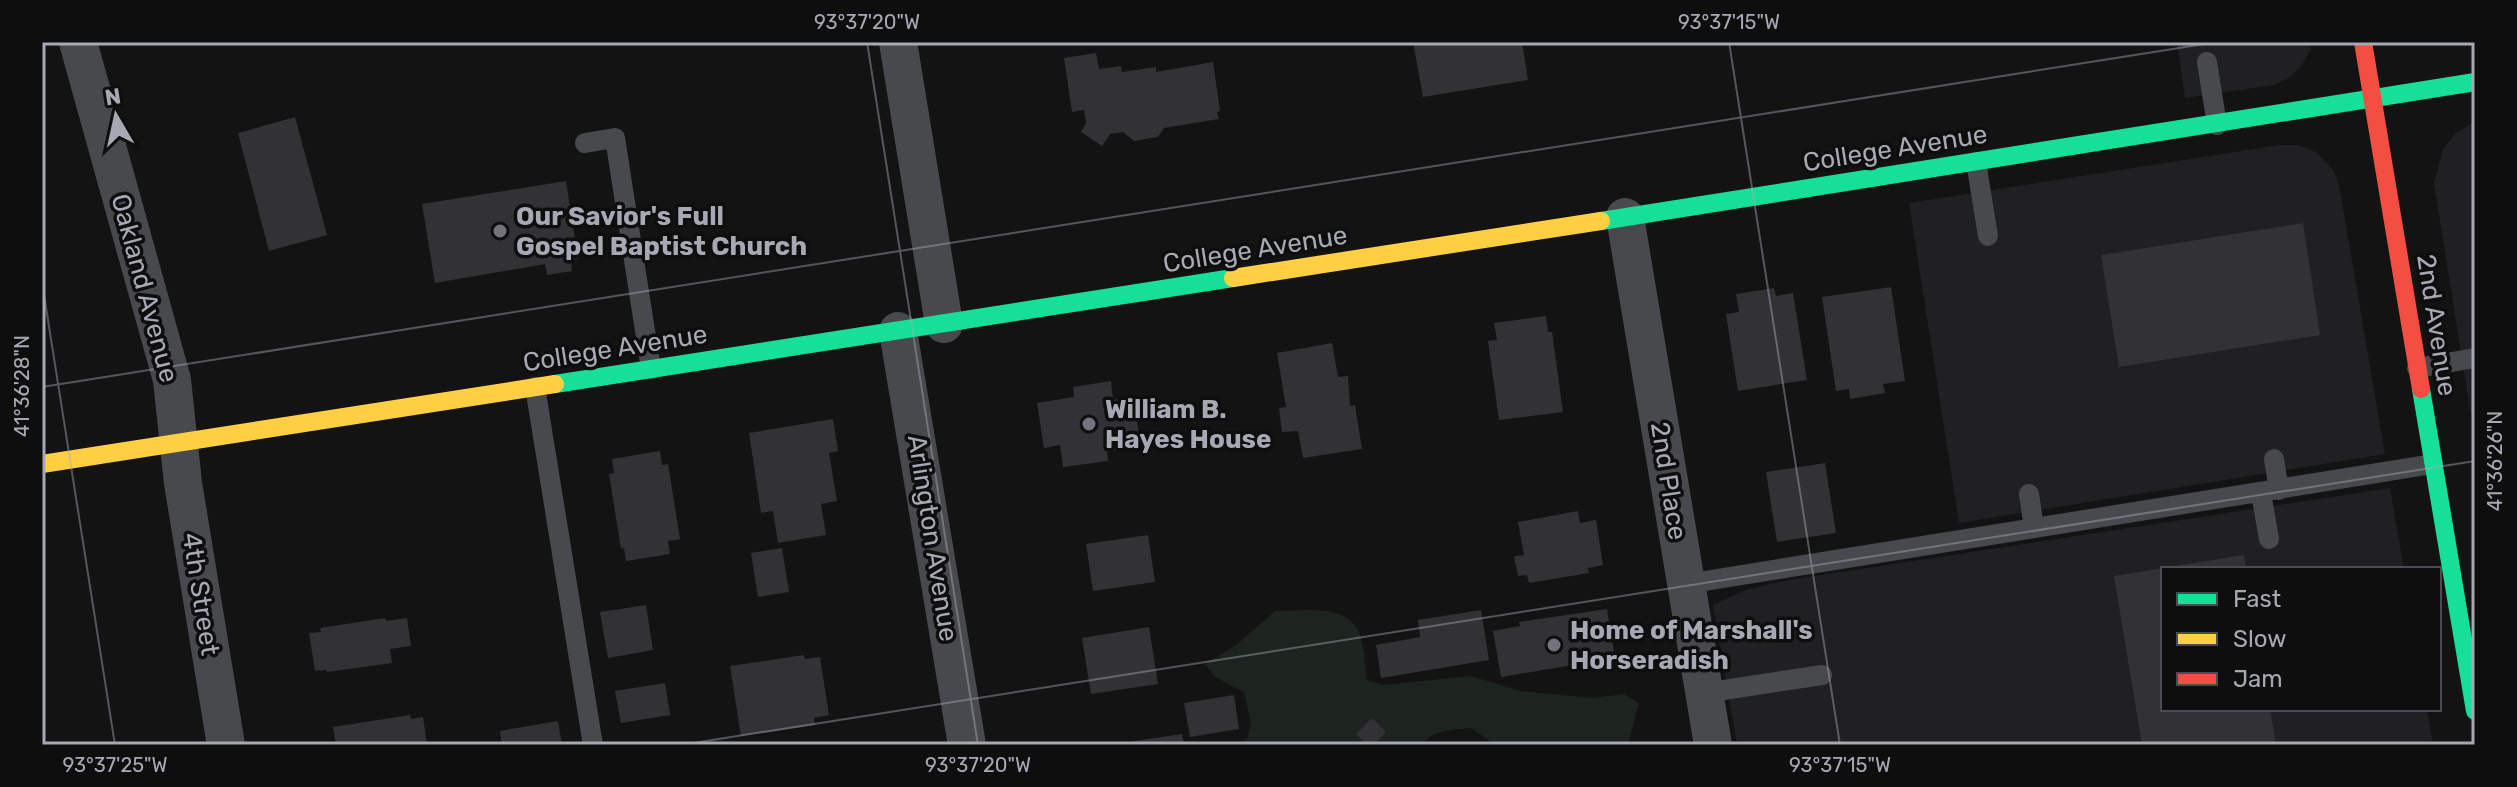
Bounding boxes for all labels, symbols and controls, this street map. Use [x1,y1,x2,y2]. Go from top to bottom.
text: 93°37'20"W [814,10,920,34]
text: 93°37'15"W [1678,10,1780,34]
north arrow [76,76,156,156]
text: N [103,82,123,111]
street label: College Avenue [1801,119,1989,178]
street label: Oakland Avenue [104,190,185,386]
place label: Our Savior's Full Gospel Baptist Church [516,201,807,262]
street label: College Avenue [1161,220,1349,279]
marker: Our Savior's Full Gospel Baptist Church [491,222,509,240]
street label: 2nd Avenue [2410,252,2463,398]
street label: College Avenue [521,319,709,378]
text: 41°36'28"N [10,335,34,437]
place label: William B. Hayes House [1105,394,1271,455]
text: 41°36'26"N [2483,411,2507,511]
marker: William B. Hayes House [1080,415,1098,433]
street label: 2nd Place [1644,420,1693,542]
street label: Arlington Avenue [901,433,964,644]
street label: 4th Street [176,531,225,658]
legend [2161,567,2441,711]
text: Fast [2233,585,2281,613]
place label: Home of Marshall's Horseradish [1570,615,1813,676]
text: Slow [2233,625,2286,653]
marker: Home of Marshall's Horseradish [1545,636,1563,654]
text: Jam [2233,665,2283,693]
text: 93°37'25"W [62,753,168,777]
text: 93°37'20"W [925,753,1031,777]
text: 93°37'15"W [1789,753,1891,777]

